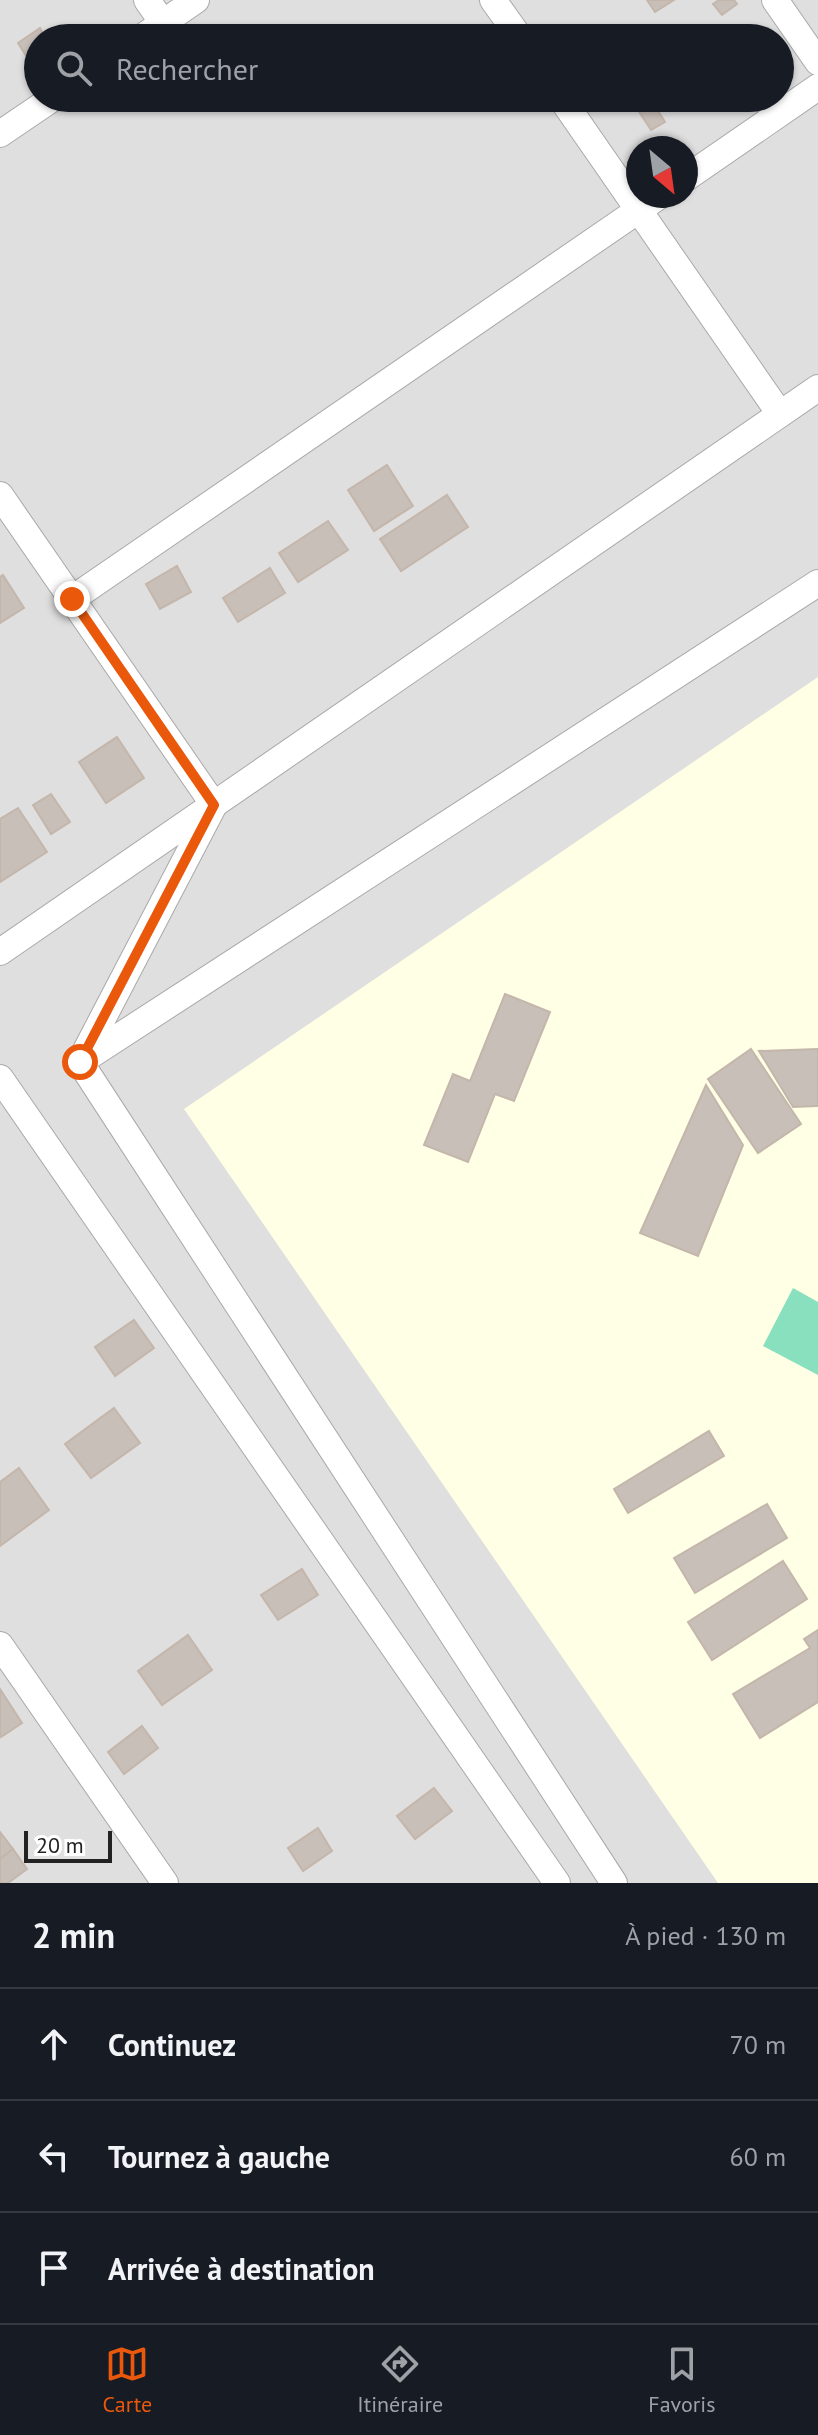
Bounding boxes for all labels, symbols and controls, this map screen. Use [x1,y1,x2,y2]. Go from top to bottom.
search box [24,24,794,112]
icon: search [52,46,96,90]
text: Rechercher [116,49,258,88]
north arrow [626,136,698,208]
route end [54,581,90,617]
route start [62,1044,98,1080]
scale bar [24,1827,112,1863]
text: 20 m [36,1831,84,1859]
text: 2 min [32,1913,115,1957]
text: À pied · 130 m [625,1919,786,1952]
icon: ahead [32,2022,76,2066]
text: Continuez [108,2025,236,2064]
text: 70 m [730,2028,786,2061]
icon: left [32,2134,76,2178]
text: Tournez à gauche [108,2137,330,2176]
text: 60 m [730,2140,786,2173]
icon: arrive [32,2246,76,2290]
text: Arrivée à destination [108,2249,375,2288]
tab: Carte [103,2342,152,2418]
tab: Itinéraire [357,2342,443,2418]
tab: Favoris [648,2342,715,2418]

